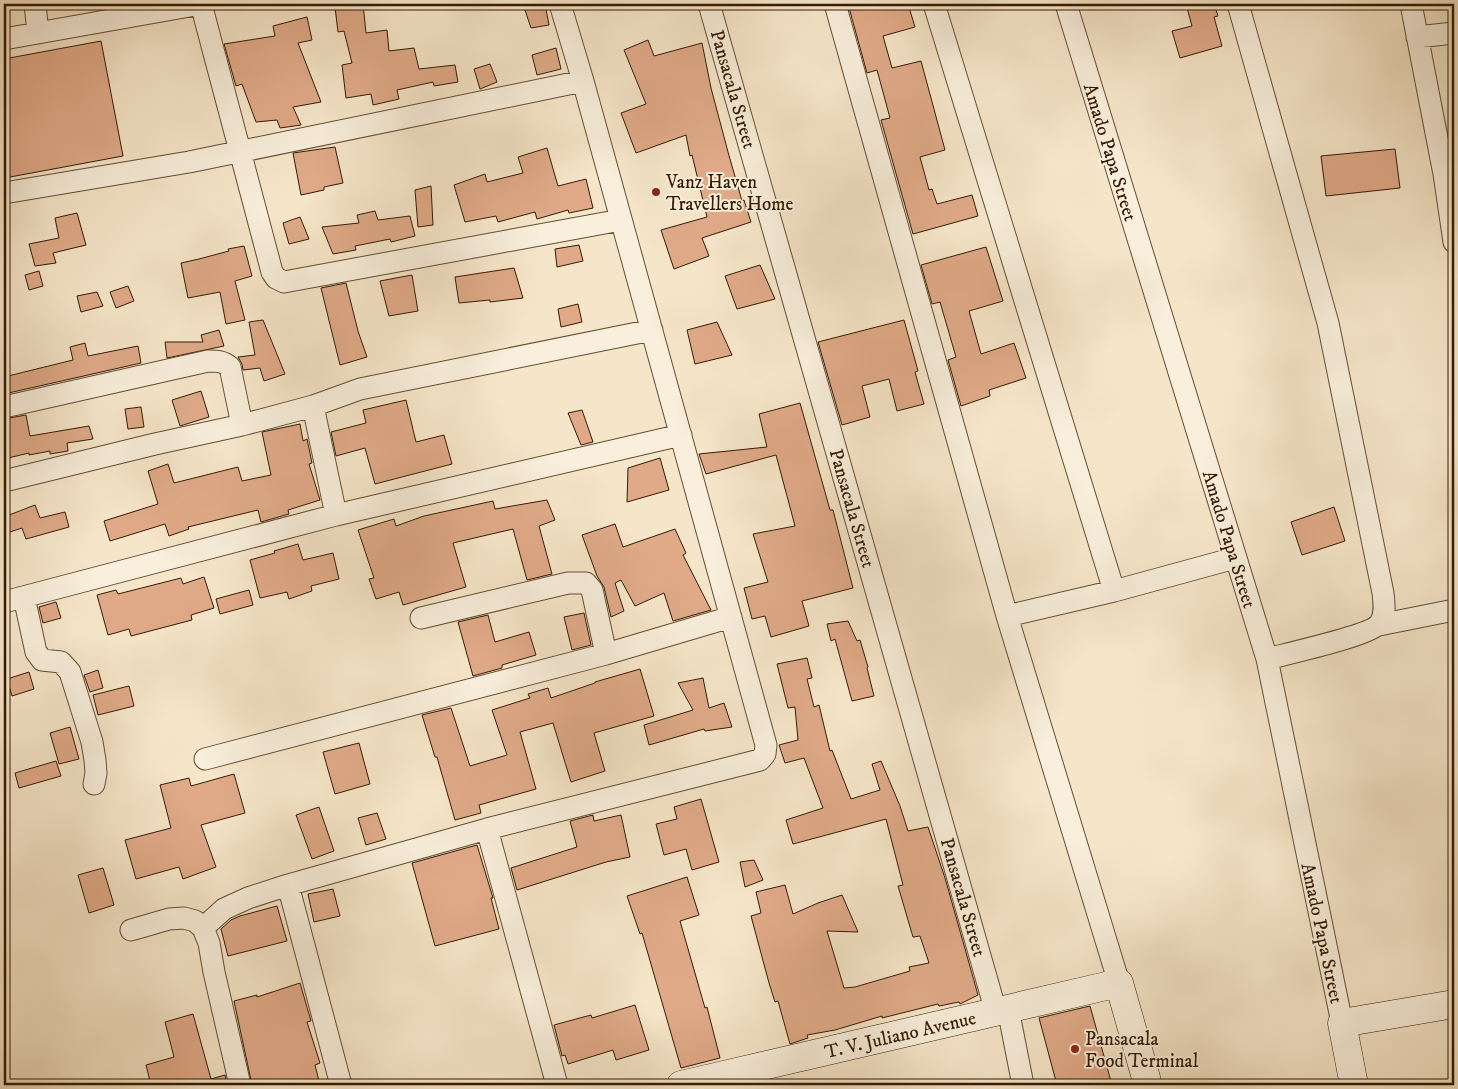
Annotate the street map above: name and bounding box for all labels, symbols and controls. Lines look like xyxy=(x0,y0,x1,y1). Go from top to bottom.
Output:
street label: Pansacala Street xyxy=(705,27,760,151)
street label: Amado Papa Street xyxy=(1078,81,1141,224)
place label: Vanz Haven Travellers Home xyxy=(665,171,794,216)
marker: Vanz Haven Travellers Home xyxy=(650,186,662,198)
street label: Pansacala Street xyxy=(824,446,879,570)
street label: Amado Papa Street xyxy=(1197,468,1260,611)
street label: Pansacala Street xyxy=(935,835,990,959)
street label: Amado Papa Street xyxy=(1295,861,1348,1006)
street label: T. V. Juliano Avenue xyxy=(822,1007,978,1064)
place label: Pansacala Food Terminal xyxy=(1085,1028,1199,1073)
marker: Pansacala Food Terminal xyxy=(1069,1043,1081,1055)

